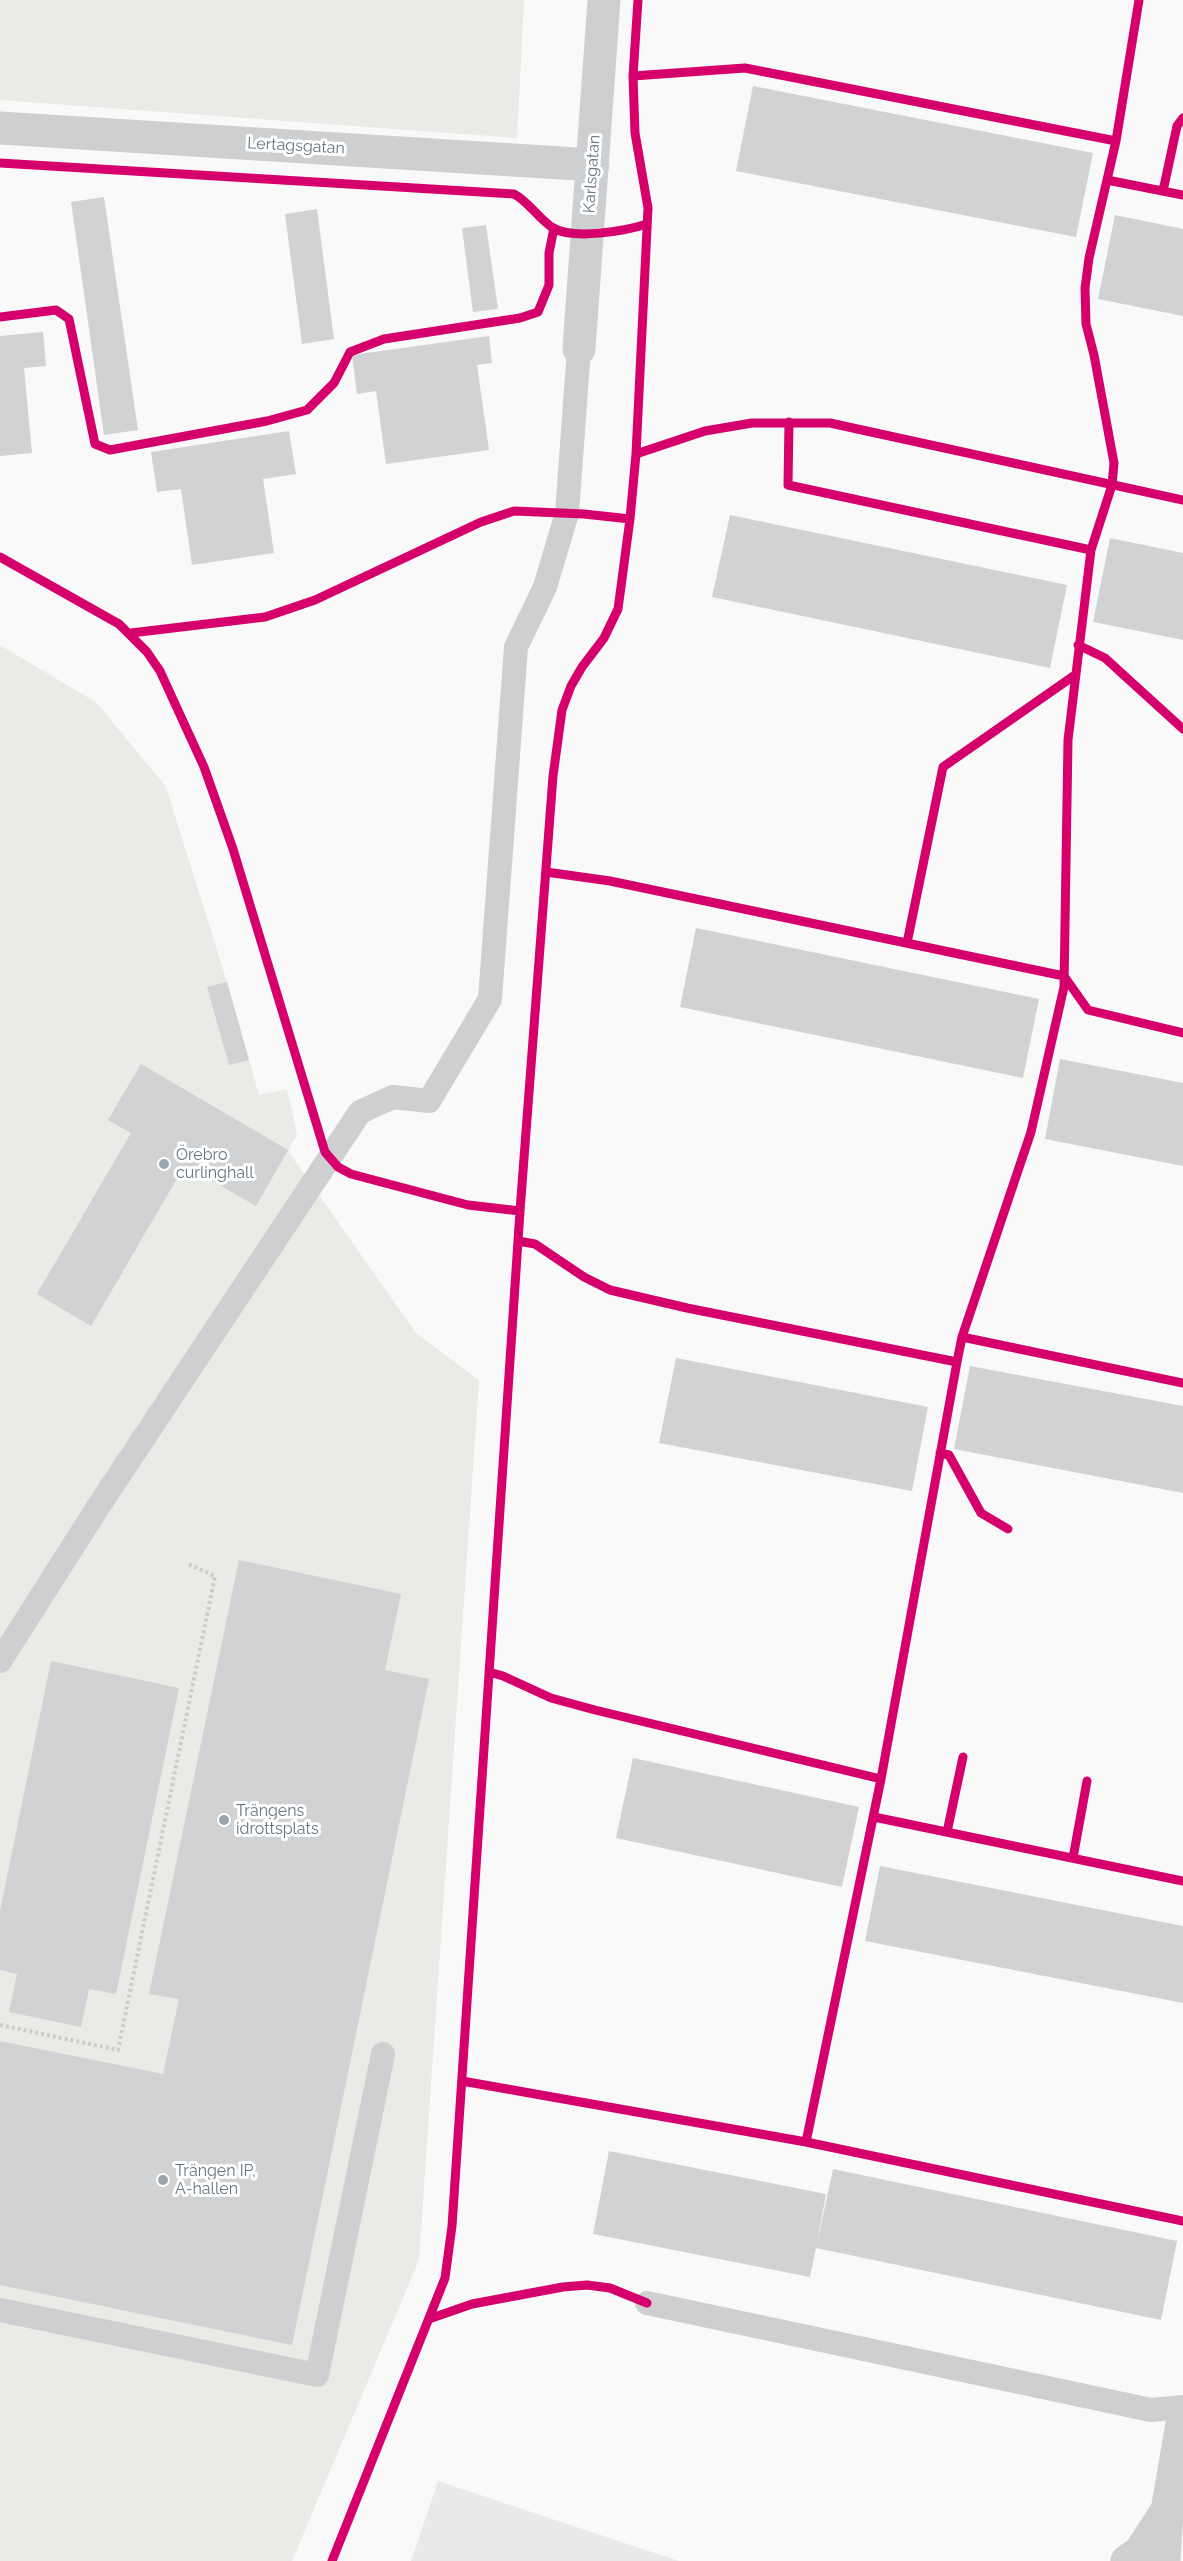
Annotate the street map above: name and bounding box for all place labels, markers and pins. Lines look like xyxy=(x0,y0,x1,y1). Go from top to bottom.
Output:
place label: Örebro curlinghall xyxy=(176,1145,254,1183)
marker: Örebro curlinghall xyxy=(157,1157,171,1171)
place label: Trängens idrottsplats xyxy=(236,1801,319,1839)
marker: Trängens idrottsplats xyxy=(217,1813,231,1827)
place label: Trängen IP, A-hallen xyxy=(175,2161,256,2199)
marker: Trängen IP, A-hallen xyxy=(156,2173,170,2187)

